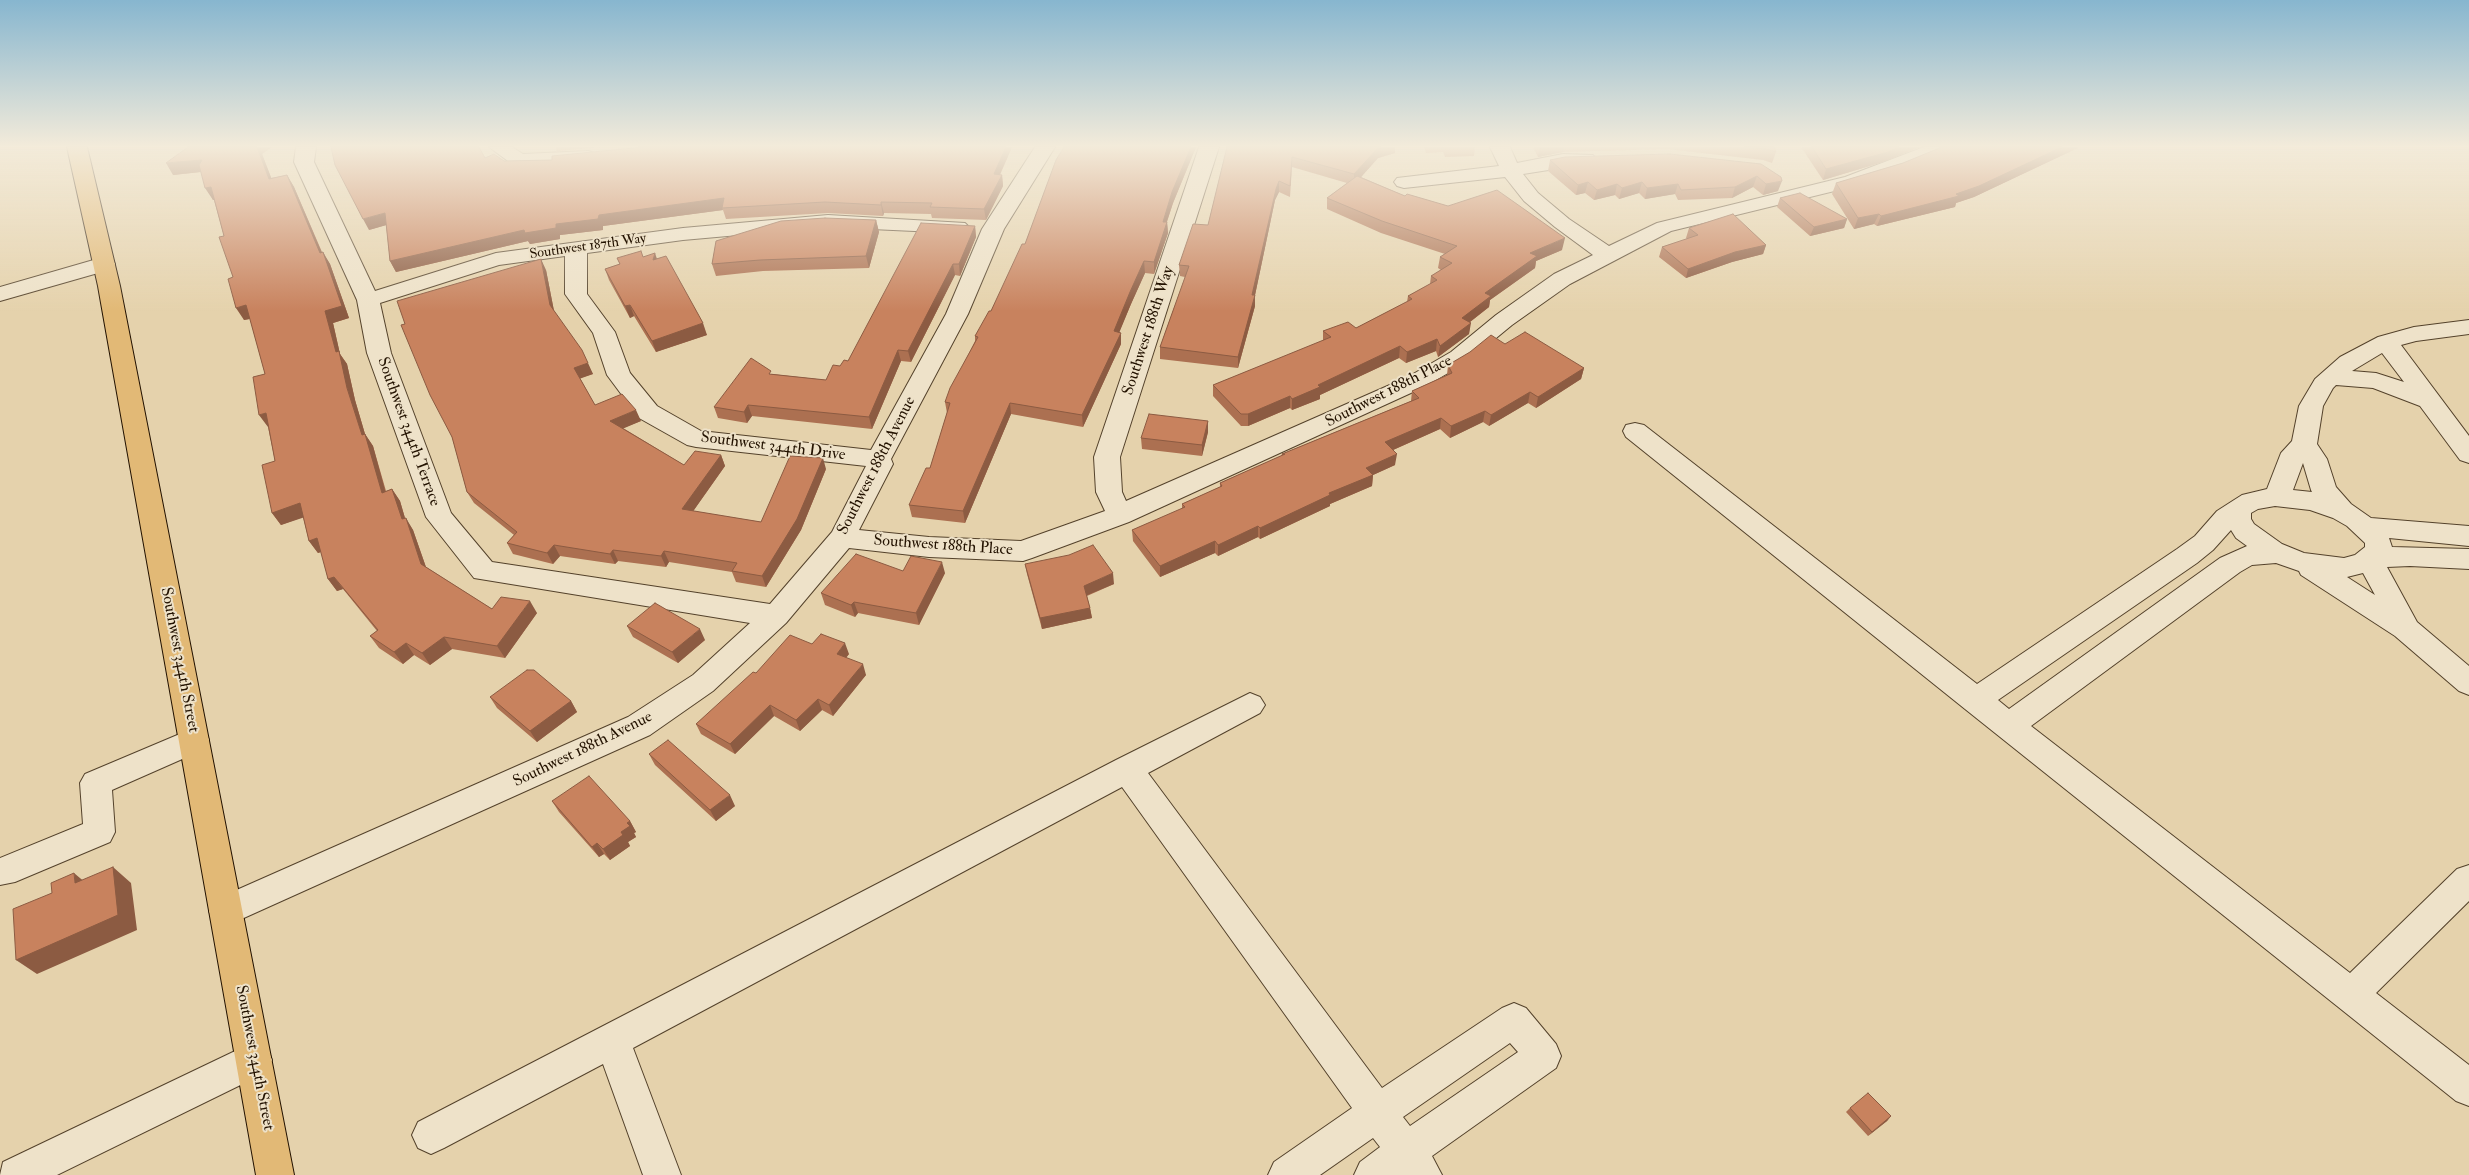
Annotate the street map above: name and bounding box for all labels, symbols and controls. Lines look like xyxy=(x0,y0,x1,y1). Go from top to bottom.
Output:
street label: Southwest 187th Way xyxy=(529,230,647,264)
street label: Southwest 188th Way xyxy=(1119,264,1179,398)
street label: Southwest 188th Place xyxy=(1322,352,1456,432)
street label: Southwest 344th Terrace xyxy=(372,355,444,509)
street label: Southwest 188th Avenue xyxy=(834,394,920,538)
street label: Southwest 344th Drive xyxy=(700,429,846,465)
street label: Southwest 188th Place xyxy=(873,532,1013,560)
street label: Southwest 344th Street xyxy=(155,586,203,734)
street label: Southwest 188th Avenue xyxy=(510,708,656,792)
street label: Southwest 344th Street xyxy=(230,984,278,1132)

